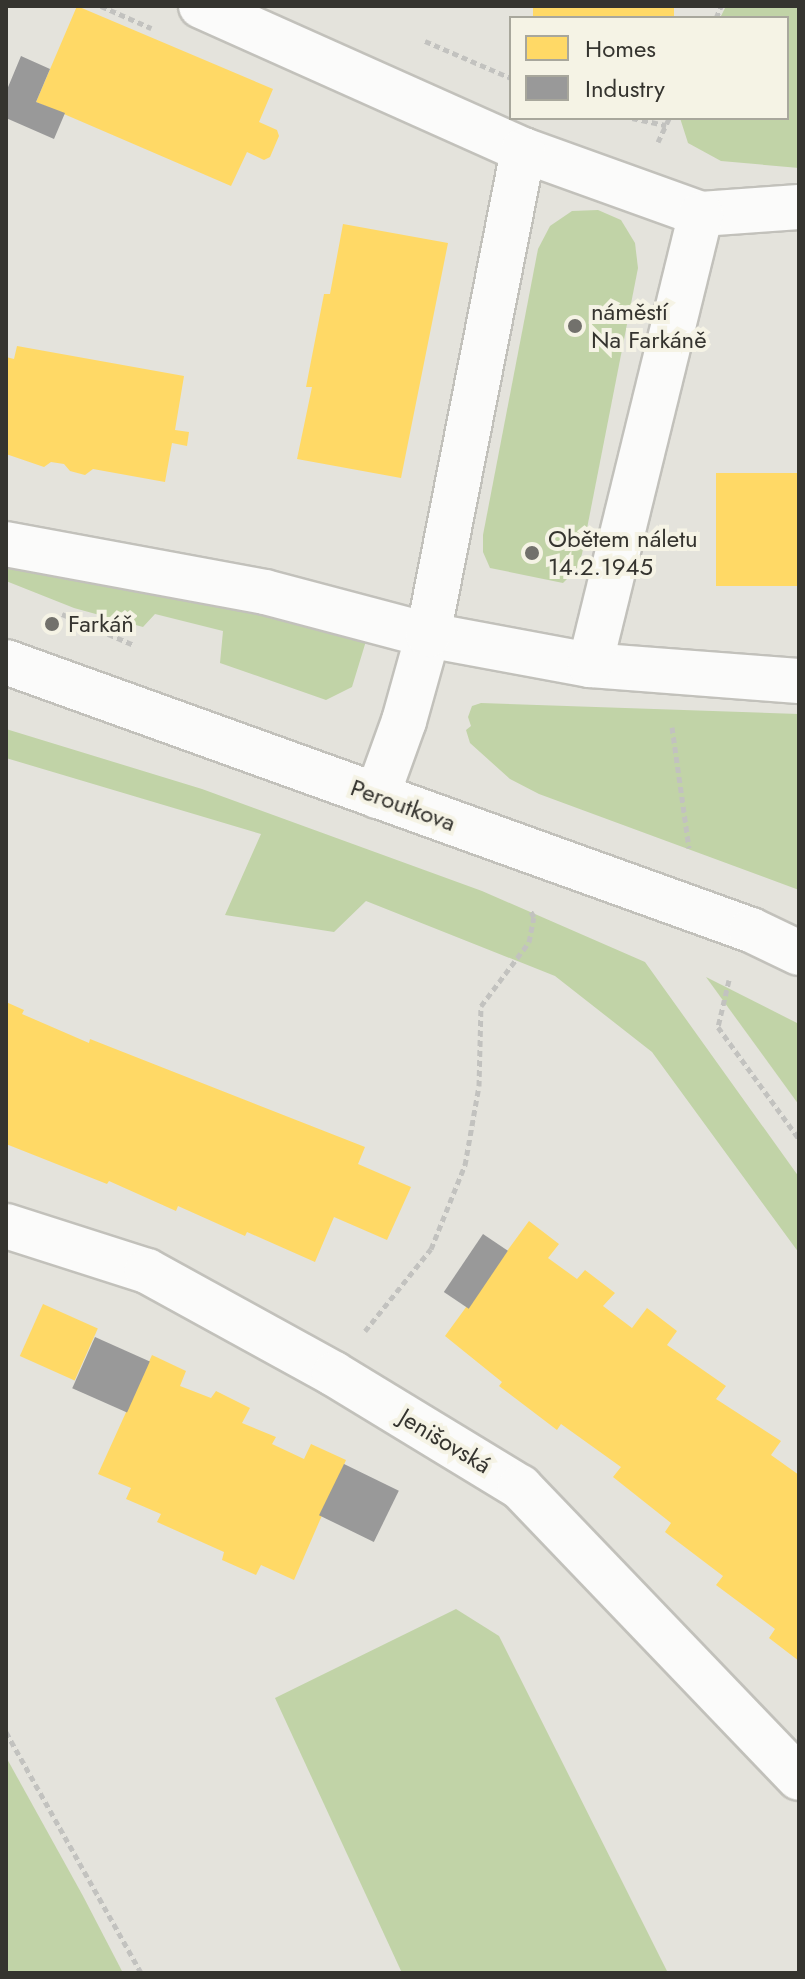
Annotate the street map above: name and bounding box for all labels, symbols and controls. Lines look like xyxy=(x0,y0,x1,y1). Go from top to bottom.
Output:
legend xyxy=(509,16,789,120)
text: Homes xyxy=(585,31,656,66)
text: Industry xyxy=(585,71,665,106)
place label: náměstí Na Farkáně xyxy=(591,298,707,354)
marker: náměstí Na Farkáně xyxy=(566,317,584,335)
place label: Obětem náletu 14.2.1945 xyxy=(548,525,698,581)
marker: Obětem náletu 14.2.1945 xyxy=(523,544,541,562)
place label: Farkáň xyxy=(68,610,134,638)
marker: Farkáň xyxy=(43,615,61,633)
street label: Peroutkova xyxy=(347,773,459,837)
street label: Jenišovská xyxy=(394,1402,496,1480)

